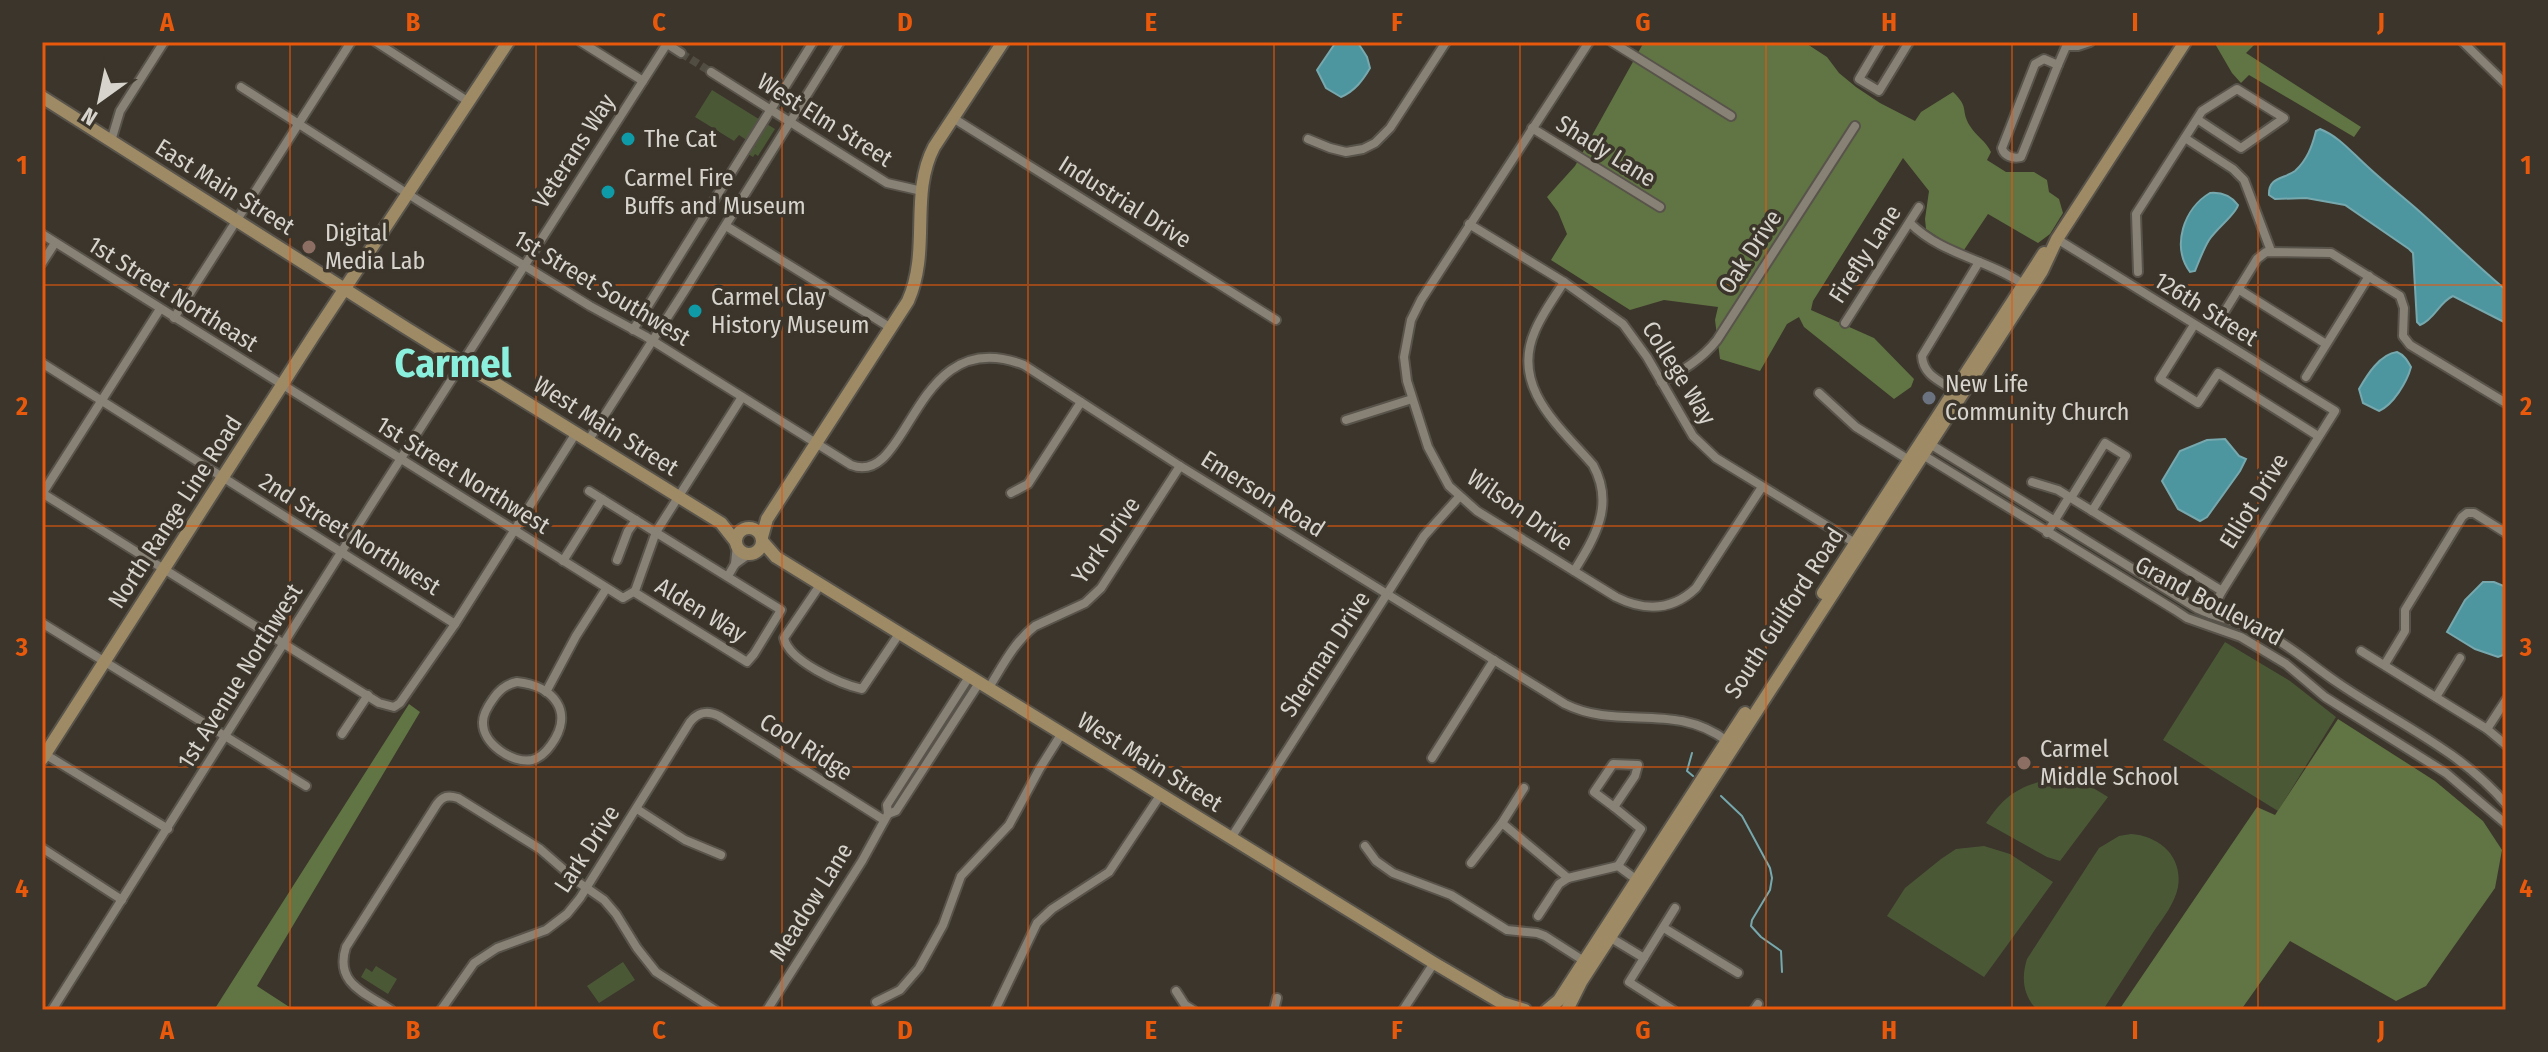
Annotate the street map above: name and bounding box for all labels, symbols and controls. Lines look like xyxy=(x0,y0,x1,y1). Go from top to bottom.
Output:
text: A xyxy=(159,7,175,38)
text: B xyxy=(406,7,421,38)
text: C xyxy=(652,7,666,38)
text: D xyxy=(897,7,913,38)
text: E xyxy=(1145,7,1157,38)
text: F xyxy=(1391,7,1403,38)
text: G xyxy=(1635,7,1651,38)
text: H xyxy=(1881,7,1897,38)
text: I xyxy=(2132,7,2139,38)
text: J xyxy=(2376,7,2385,38)
north arrow xyxy=(60,60,140,140)
street label: West Elm Street xyxy=(752,67,898,173)
street label: Veterans Way xyxy=(527,89,621,213)
text: N xyxy=(76,101,102,131)
street label: Shady Lane xyxy=(1551,109,1661,193)
place label: The Cat xyxy=(644,125,717,153)
marker: The Cat xyxy=(619,130,637,148)
street label: East Main Street xyxy=(150,133,300,241)
text: 1 xyxy=(17,150,28,181)
street label: Industrial Drive xyxy=(1053,150,1197,254)
text: 1 xyxy=(2521,150,2532,181)
place label: Carmel Fire Buffs and Museum xyxy=(624,164,806,220)
marker: Carmel Fire Buffs and Museum xyxy=(599,183,617,201)
street label: Firefly Lane xyxy=(1823,200,1907,308)
street label: Oak Drive xyxy=(1713,205,1787,299)
place label: Digital Media Lab xyxy=(325,219,425,275)
street label: 1st Street Southwest xyxy=(509,224,695,352)
street label: 1st Street Northeast xyxy=(83,230,263,358)
marker: Digital Media Lab xyxy=(300,238,318,256)
street label: 126th Street xyxy=(2149,266,2263,352)
place label: Carmel Clay History Museum xyxy=(711,283,869,339)
marker: Carmel Clay History Museum xyxy=(686,302,704,320)
street label: College Way xyxy=(1636,316,1722,430)
district label: Carmel xyxy=(395,340,512,388)
street label: West Main Street xyxy=(528,370,684,482)
place label: New Life Community Church xyxy=(1945,370,2129,426)
marker: New Life Community Church xyxy=(1920,389,1938,407)
text: 2 xyxy=(15,391,28,422)
text: 2 xyxy=(2519,391,2532,422)
street label: North Range Line Road xyxy=(102,410,248,614)
street label: 1st Street Northwest xyxy=(371,410,555,540)
street label: Emerson Road xyxy=(1196,445,1330,543)
street label: Elliot Drive xyxy=(2214,448,2294,554)
street label: Wilson Drive xyxy=(1462,463,1578,557)
street label: 2nd Street Northwest xyxy=(254,467,446,601)
street label: York Drive xyxy=(1066,491,1146,589)
street label: South Guilford Road xyxy=(1718,523,1850,703)
street label: Grand Boulevard xyxy=(2130,550,2288,652)
street label: Alden Way xyxy=(650,572,752,648)
street label: 1st Avenue Northwest xyxy=(172,578,308,774)
street label: Sherman Drive xyxy=(1274,586,1376,722)
text: 3 xyxy=(15,632,28,663)
text: 3 xyxy=(2519,632,2532,663)
street label: West Main Street xyxy=(1072,706,1228,818)
street label: Cool Ridge xyxy=(755,708,857,786)
place label: Carmel Middle School xyxy=(2040,735,2179,791)
marker: Carmel Middle School xyxy=(2015,754,2033,772)
street label: Lark Drive xyxy=(549,800,625,898)
street label: Meadow Lane xyxy=(764,838,858,966)
text: 4 xyxy=(15,873,29,904)
text: 4 xyxy=(2519,873,2533,904)
text: A xyxy=(159,1015,175,1046)
text: B xyxy=(406,1015,421,1046)
text: C xyxy=(652,1015,666,1046)
text: D xyxy=(897,1015,913,1046)
text: E xyxy=(1145,1015,1157,1046)
text: F xyxy=(1391,1015,1403,1046)
text: G xyxy=(1635,1015,1651,1046)
text: H xyxy=(1881,1015,1897,1046)
text: I xyxy=(2132,1015,2139,1046)
text: J xyxy=(2376,1015,2385,1046)

